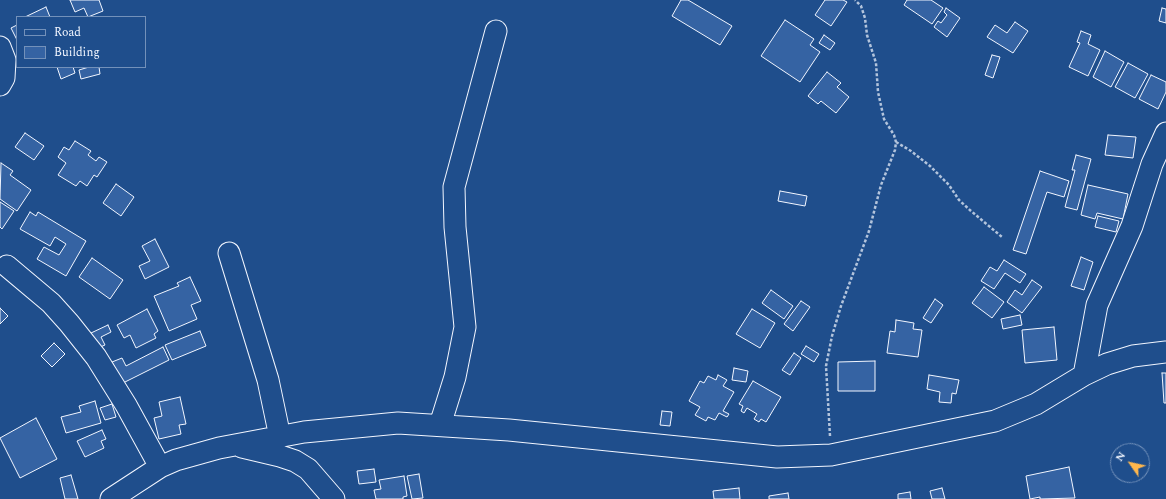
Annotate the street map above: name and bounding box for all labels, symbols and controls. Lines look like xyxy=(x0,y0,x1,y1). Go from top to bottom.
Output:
legend xyxy=(16,16,146,68)
text: Road xyxy=(54,23,81,42)
text: Building xyxy=(54,43,100,62)
north arrow xyxy=(1110,443,1150,483)
text: N xyxy=(1111,448,1130,465)

